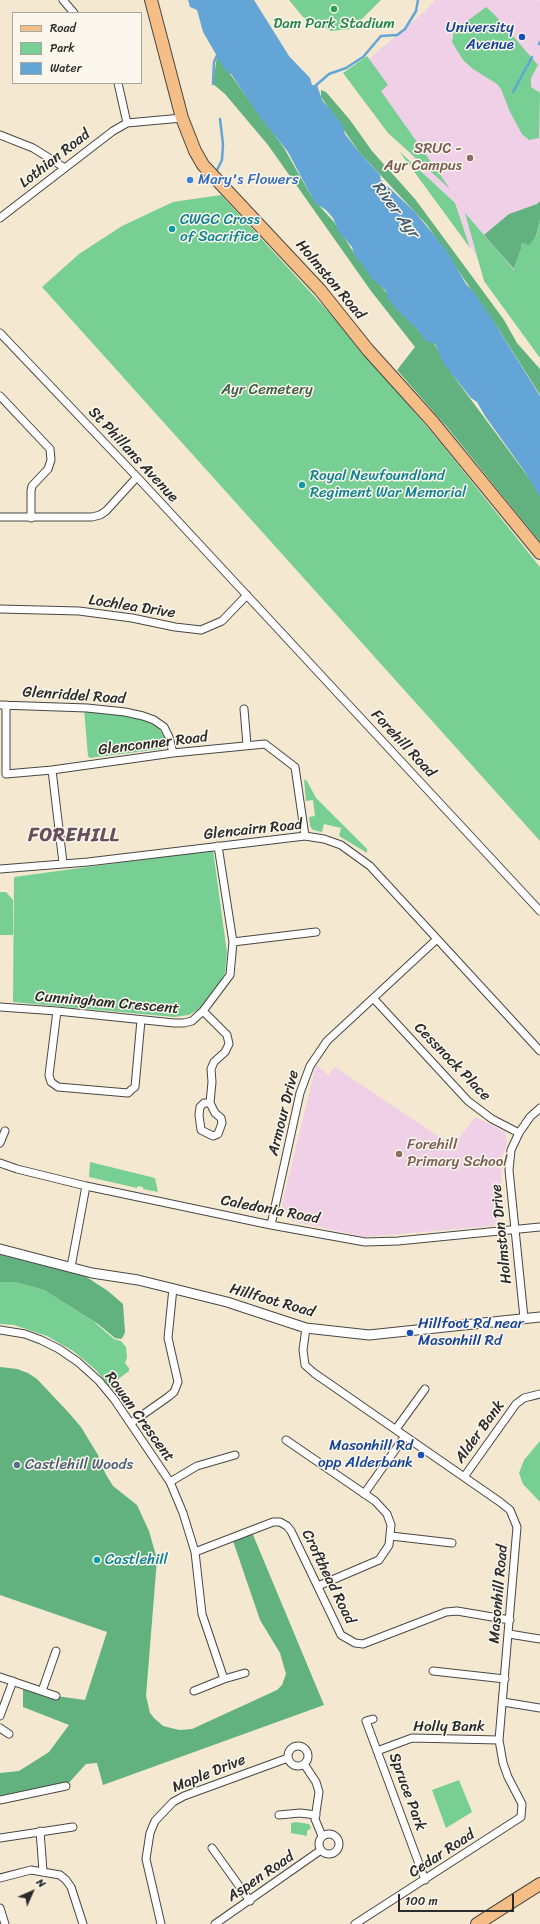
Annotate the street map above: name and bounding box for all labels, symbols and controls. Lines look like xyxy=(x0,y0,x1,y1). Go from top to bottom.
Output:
marker: Dam Park Stadium xyxy=(329,4,339,14)
legend xyxy=(12,12,142,84)
place label: Dam Park Stadium xyxy=(273,15,395,33)
text: Road xyxy=(50,17,76,39)
place label: University Avenue xyxy=(446,19,514,54)
marker: University Avenue xyxy=(517,32,527,42)
text: Park xyxy=(50,37,75,59)
text: Water xyxy=(50,57,82,79)
street label: Lothian Road xyxy=(16,126,94,192)
place label: SRUC - Ayr Campus xyxy=(384,140,462,175)
marker: SRUC - Ayr Campus xyxy=(465,153,475,163)
place label: Mary's Flowers xyxy=(198,171,299,189)
marker: Mary's Flowers xyxy=(185,175,195,185)
water label: River Ayr xyxy=(368,178,422,242)
place label: CWGC Cross of Sacrifice xyxy=(180,211,260,246)
marker: CWGC Cross of Sacrifice xyxy=(167,224,177,234)
street label: Holmston Road xyxy=(291,236,369,324)
park label: Ayr Cemetery xyxy=(221,381,313,399)
street label: St Phillans Avenue xyxy=(84,404,182,506)
place label: Royal Newfoundland Regiment War Memorial xyxy=(310,467,466,502)
marker: Royal Newfoundland Regiment War Memorial xyxy=(297,480,307,490)
street label: Lochlea Drive xyxy=(88,591,176,623)
street label: Glenriddel Road xyxy=(22,683,126,709)
street label: Forehill Road xyxy=(367,706,439,782)
street label: Glenconner Road xyxy=(97,728,209,760)
street label: Glencairn Road xyxy=(203,816,303,844)
district label: FOREHILL xyxy=(29,825,119,847)
street label: Cunningham Crescent xyxy=(34,988,180,1018)
street label: Cessnock Place xyxy=(410,1019,494,1105)
street label: Armour Drive xyxy=(265,1069,303,1157)
place label: Forehill Primary School xyxy=(407,1136,508,1171)
marker: Forehill Primary School xyxy=(394,1149,404,1159)
street label: Holmston Drive xyxy=(488,1183,516,1285)
street label: Caledonia Road xyxy=(219,1192,321,1228)
street label: Hillfoot Road xyxy=(227,1280,317,1322)
place label: Hillfoot Rd near Masonhill Rd xyxy=(418,1315,524,1350)
marker: Hillfoot Rd near Masonhill Rd xyxy=(405,1328,415,1338)
street label: Rowan Crescent xyxy=(100,1369,178,1465)
street label: Alder Bank xyxy=(451,1397,509,1467)
place label: Masonhill Rd opp Alderbank xyxy=(318,1437,413,1472)
marker: Masonhill Rd opp Alderbank xyxy=(416,1450,426,1460)
place label: Castlehill Woods xyxy=(25,1456,133,1474)
marker: Castlehill Woods xyxy=(12,1460,22,1470)
street label: Crofthead Road xyxy=(297,1527,359,1627)
street label: Masonhill Road xyxy=(486,1544,512,1644)
place label: Castlehill xyxy=(105,1551,168,1569)
marker: Castlehill xyxy=(92,1555,102,1565)
street label: Holly Bank xyxy=(413,1718,485,1736)
street label: Maple Drive xyxy=(170,1751,248,1797)
street label: Spruce Park xyxy=(385,1751,429,1833)
street label: Cedar Road xyxy=(406,1826,478,1882)
street label: Aspen Road xyxy=(224,1848,298,1906)
north arrow xyxy=(12,1872,52,1912)
text: N xyxy=(31,1874,50,1893)
scale bar xyxy=(400,1886,516,1912)
text: 100 m xyxy=(405,1890,438,1912)

